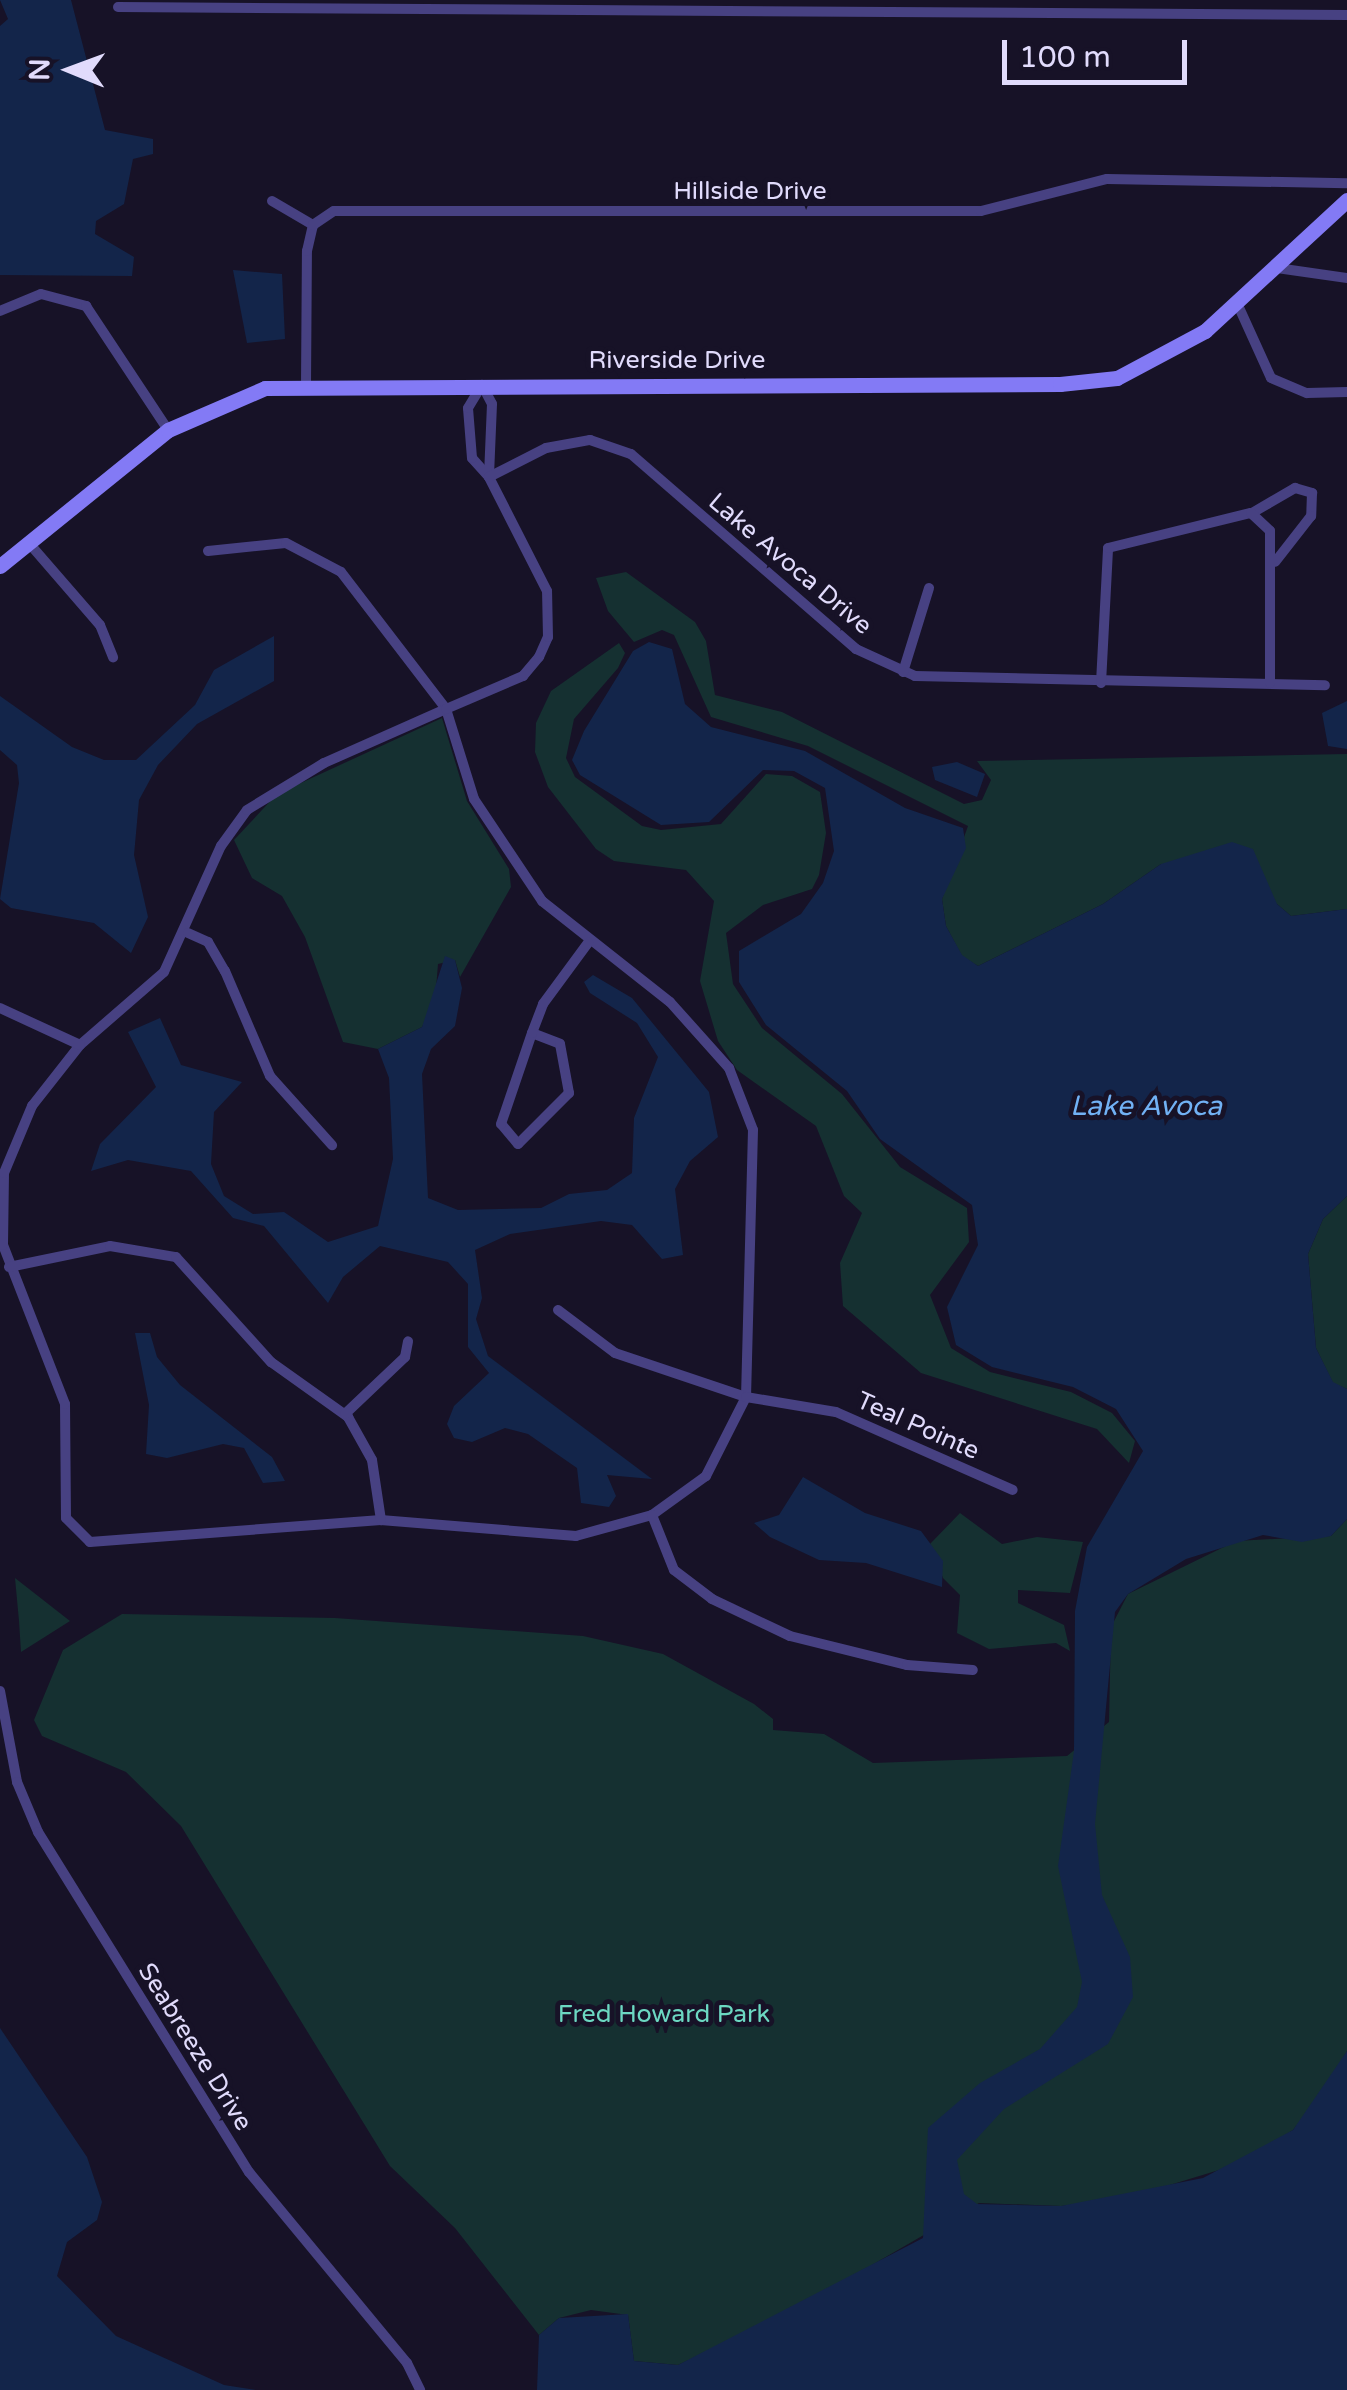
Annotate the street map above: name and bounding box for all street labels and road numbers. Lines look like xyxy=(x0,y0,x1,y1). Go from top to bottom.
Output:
street label: Hillside Drive xyxy=(673,176,827,206)
street label: Riverside Drive xyxy=(588,345,766,375)
street label: Lake Avoca Drive xyxy=(702,487,878,641)
street label: Teal Pointe xyxy=(852,1386,984,1466)
street label: Seabreeze Drive xyxy=(132,1958,258,2136)

